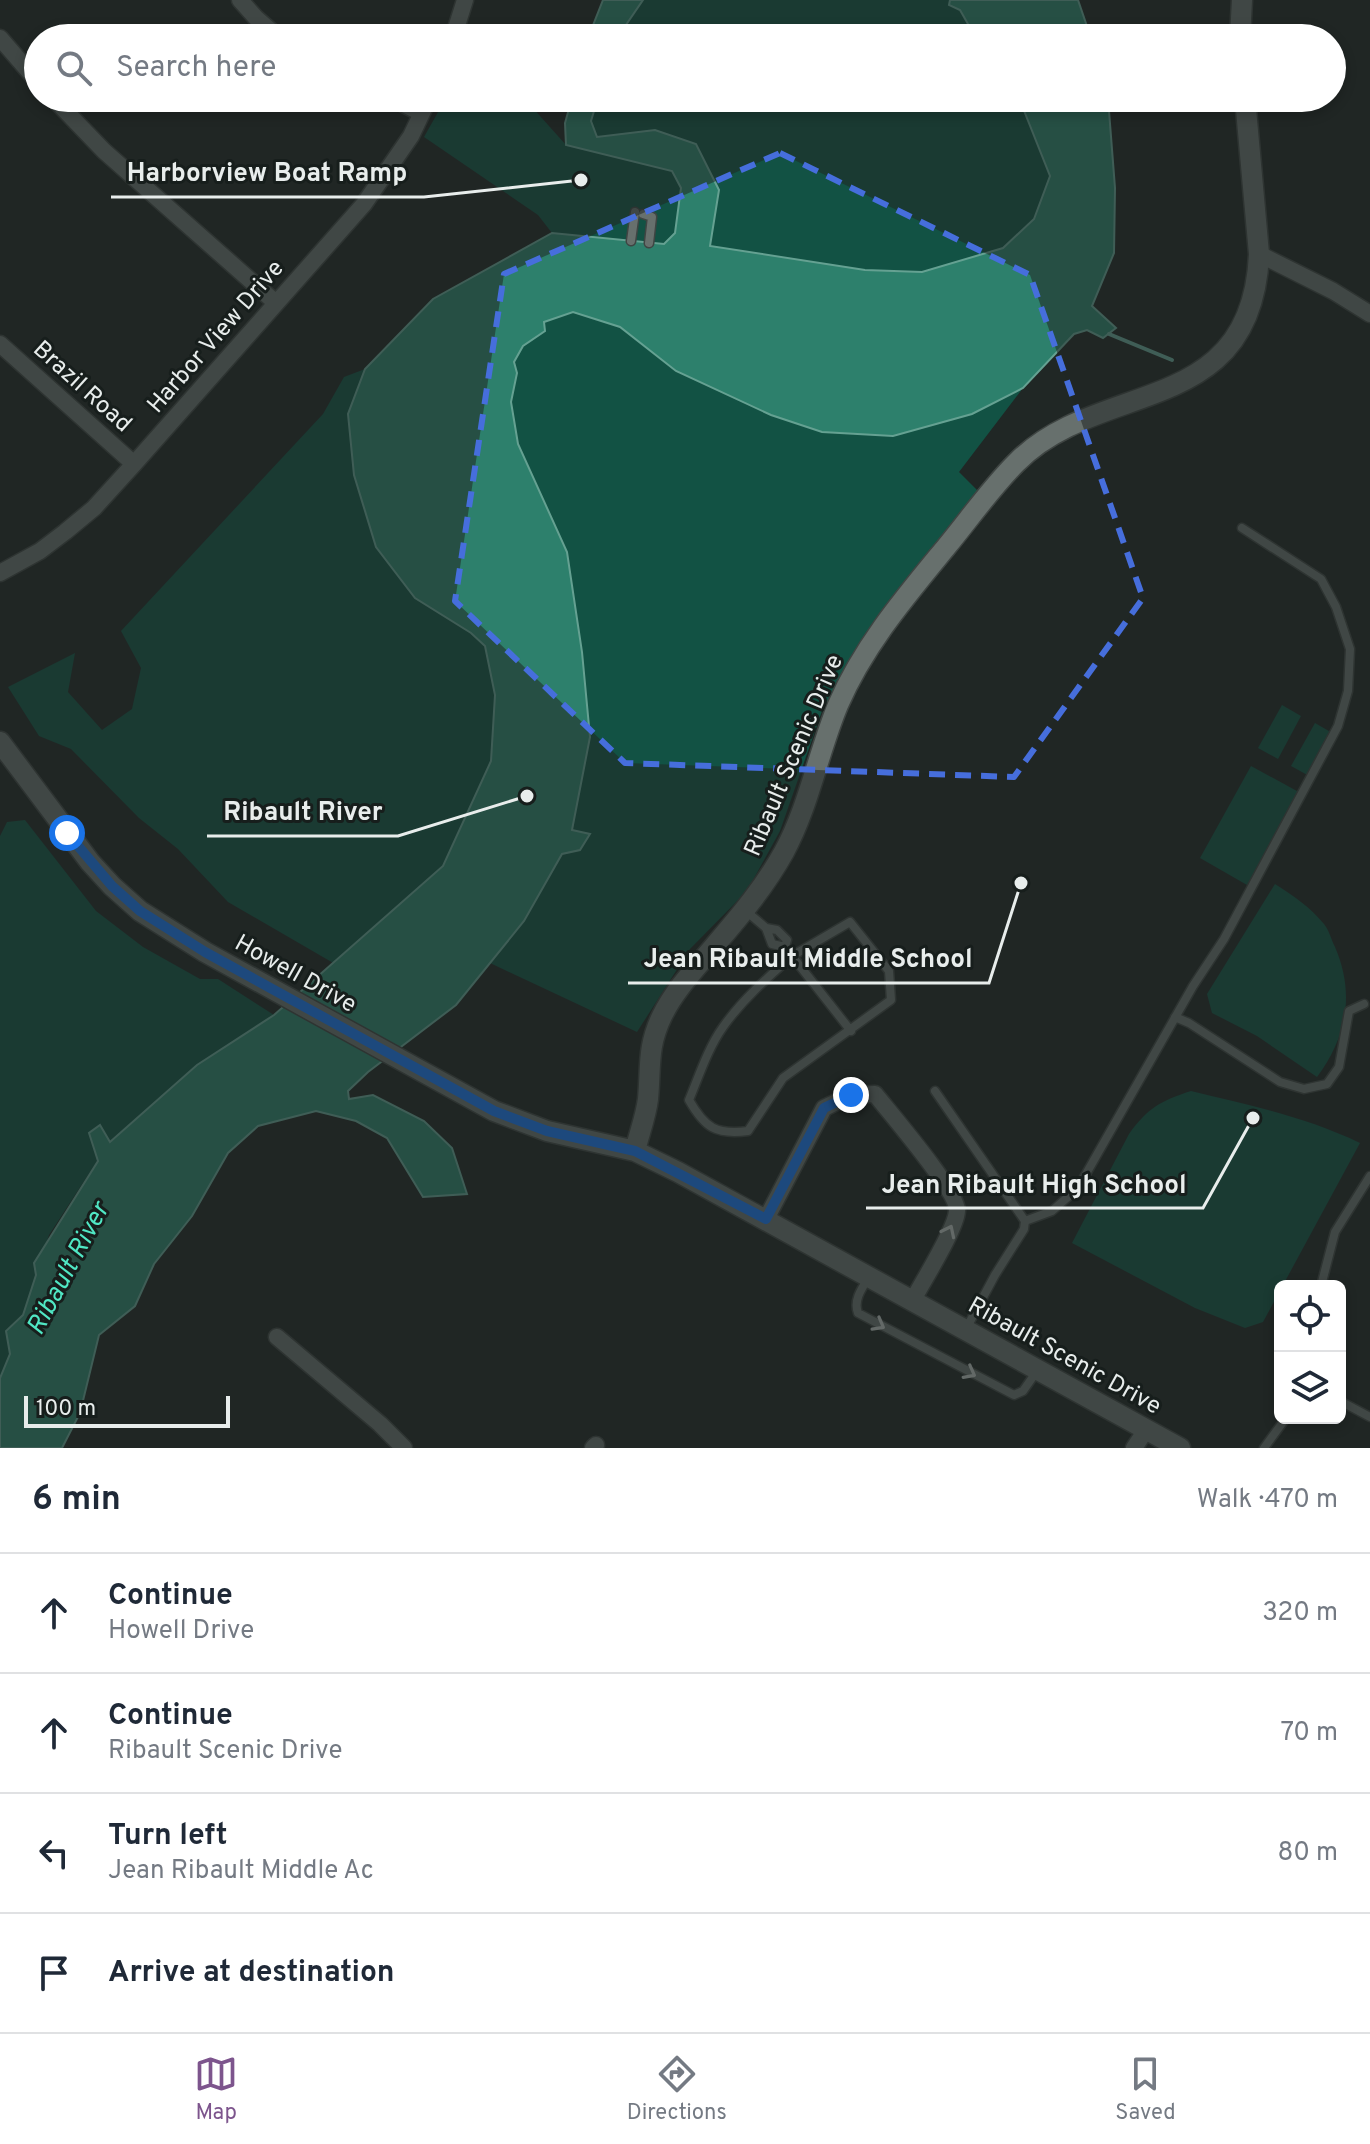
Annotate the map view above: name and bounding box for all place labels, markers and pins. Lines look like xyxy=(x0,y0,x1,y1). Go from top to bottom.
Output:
callout: Harborview Boat Ramp xyxy=(111,147,424,197)
callout: Ribault River xyxy=(207,786,398,836)
callout: Jean Ribault Middle School xyxy=(628,933,989,983)
callout: Jean Ribault High School xyxy=(866,1158,1203,1208)

